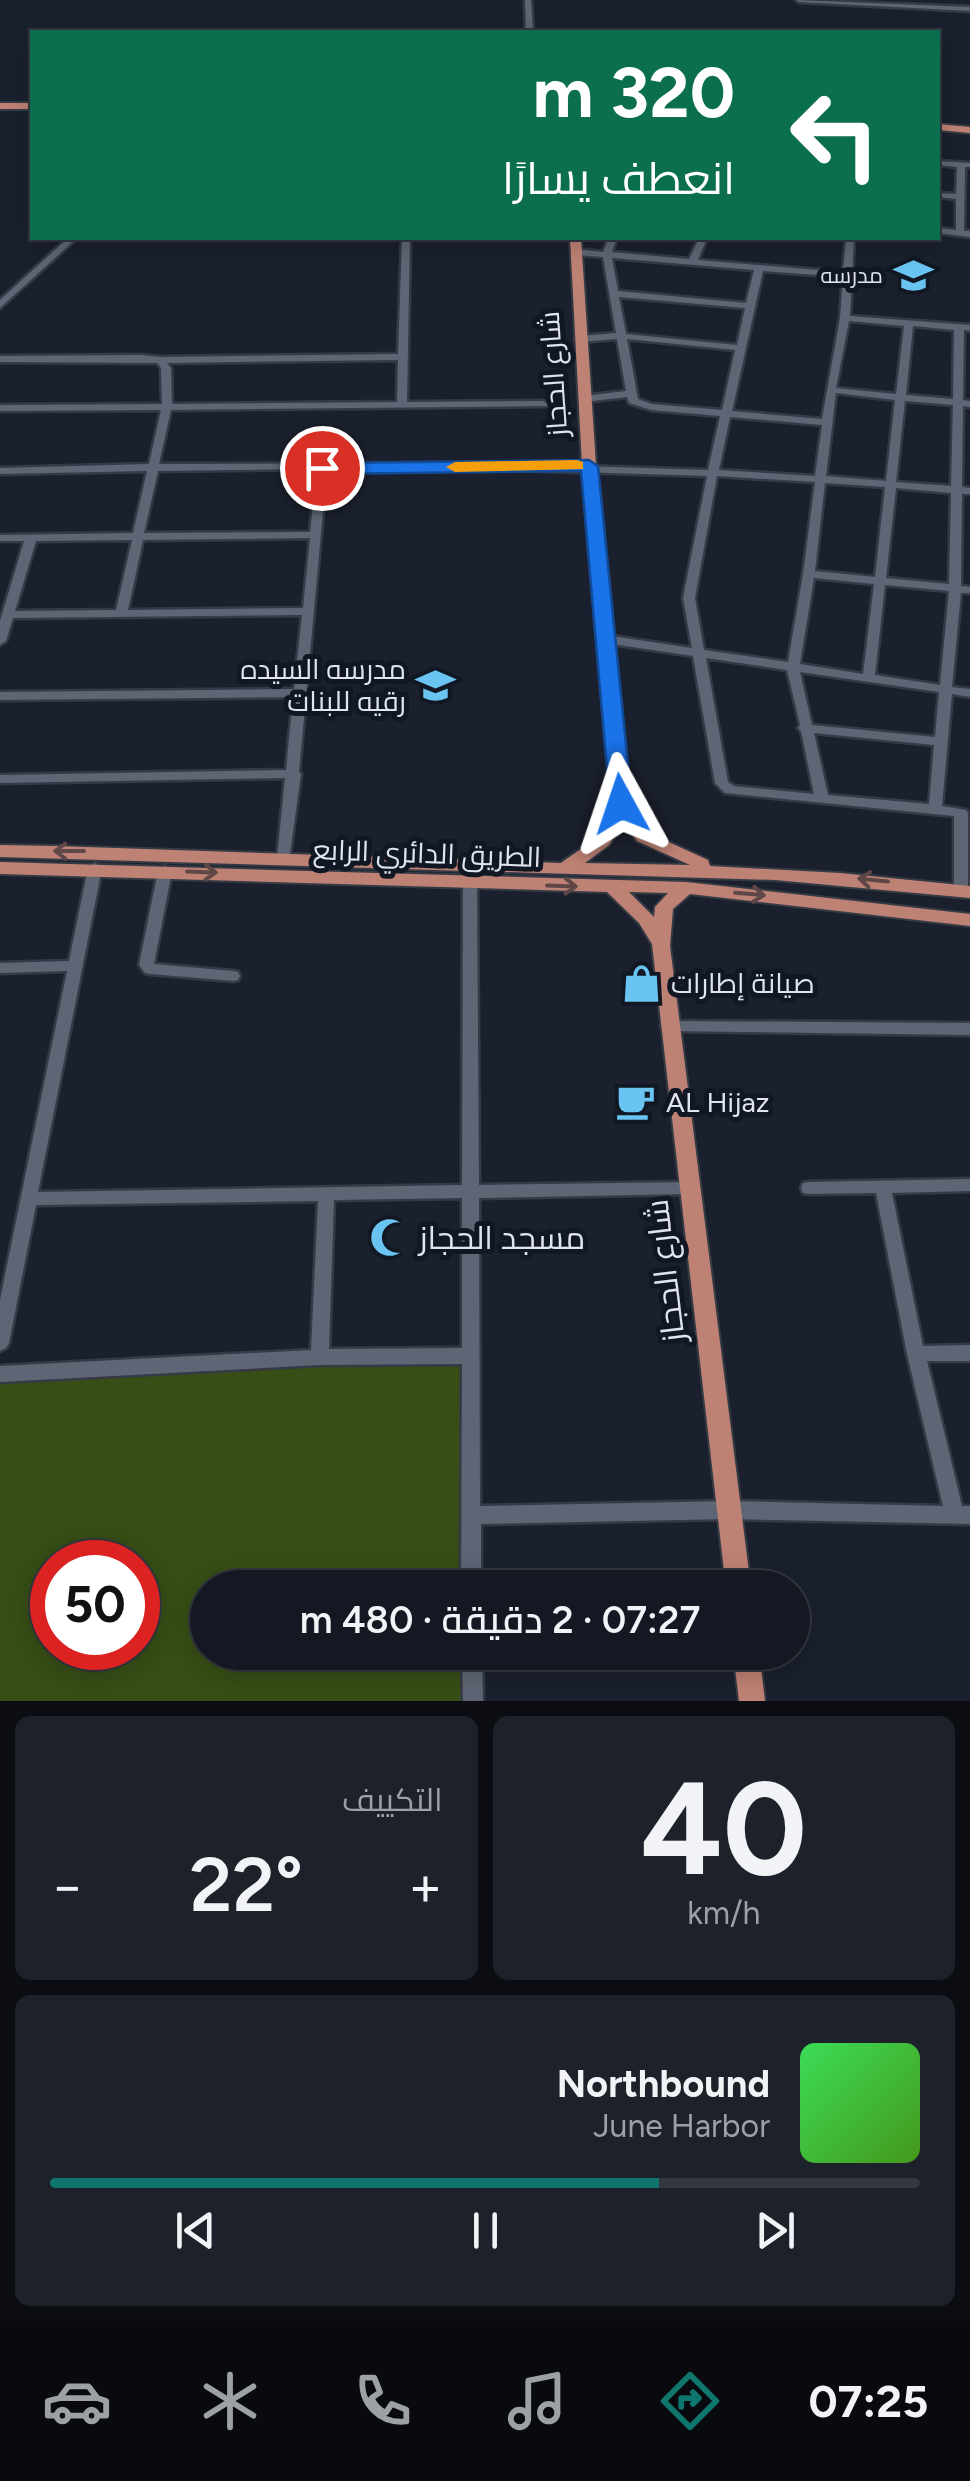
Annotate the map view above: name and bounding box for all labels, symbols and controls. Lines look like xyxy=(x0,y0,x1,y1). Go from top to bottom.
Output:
text: 320 m xyxy=(532,50,735,135)
icon: left xyxy=(770,70,900,200)
text: انعطف يسارًا xyxy=(502,151,735,205)
school or university icon: مدرسه xyxy=(892,254,934,296)
place label: مدرسه xyxy=(820,262,883,289)
street label: شارع الحجاز xyxy=(532,310,576,440)
pin xyxy=(280,426,365,511)
icon: arrive xyxy=(295,441,350,496)
place label: مدرسه السيده رقيه للبنات xyxy=(241,652,406,718)
school or university icon: مدرسه السيده رقيه للبنات xyxy=(415,664,457,706)
position arrow xyxy=(569,752,673,856)
street label: الطريق الدائري الرابع xyxy=(312,832,542,879)
one-way arrow xyxy=(54,842,86,860)
one-way arrow xyxy=(186,863,218,882)
one-way arrow xyxy=(858,871,890,890)
one-way arrow xyxy=(546,876,578,895)
one-way arrow xyxy=(734,884,766,903)
shop icon: صيانة إطارات xyxy=(620,962,662,1004)
place label: صيانة إطارات xyxy=(671,966,815,1001)
cafe icon: AL Hijaz xyxy=(615,1081,657,1123)
place label: AL Hijaz xyxy=(666,1085,770,1119)
street label: شارع الحجاز xyxy=(637,1197,696,1347)
mosque icon: مسجد الحجاز xyxy=(368,1217,410,1259)
place label: مسجد الحجاز xyxy=(417,1219,585,1257)
speed limit sign: 50 xyxy=(30,1540,160,1670)
text: 07:27 · 2 دقيقة · 480 m xyxy=(300,1597,700,1643)
text: 40 xyxy=(640,1751,807,1907)
text: التكييف xyxy=(342,1781,443,1819)
text: 22° xyxy=(189,1840,303,1930)
text: − xyxy=(50,1853,84,1919)
text: + xyxy=(408,1853,442,1919)
text: km/h xyxy=(687,1894,760,1932)
text: Northbound xyxy=(557,2061,770,2107)
text: June Harbor xyxy=(593,2107,770,2145)
icon: previous xyxy=(168,2203,223,2258)
icon: pause xyxy=(458,2203,513,2258)
icon: next xyxy=(748,2203,803,2258)
icon: car xyxy=(42,2366,112,2436)
icon: climate xyxy=(195,2366,265,2436)
icon: phone xyxy=(348,2366,418,2436)
icon: music xyxy=(502,2366,572,2436)
icon: directions xyxy=(655,2366,725,2436)
text: 07:25 xyxy=(808,2374,928,2428)

